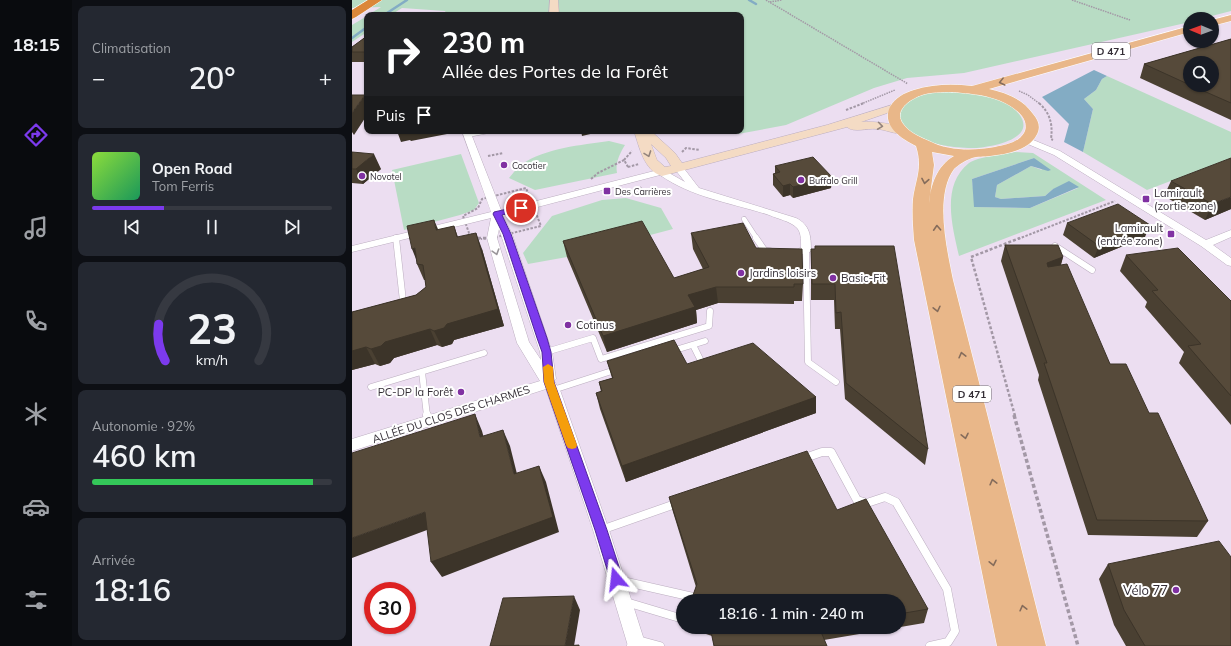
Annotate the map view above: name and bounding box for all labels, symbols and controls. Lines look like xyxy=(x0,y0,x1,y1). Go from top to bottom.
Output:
north arrow xyxy=(1183,12,1219,48)
map controls xyxy=(1183,12,1219,92)
text: 230 m xyxy=(442,25,525,60)
icon: right xyxy=(376,28,428,80)
text: 18:15 xyxy=(12,33,60,56)
text: Climatisation xyxy=(92,40,171,56)
road number: D 471 xyxy=(1092,43,1130,59)
button: search xyxy=(1183,56,1219,92)
text: 20° xyxy=(188,59,236,97)
text: Allée des Portes de la Forêt xyxy=(442,60,668,83)
text: − xyxy=(92,64,105,92)
text: + xyxy=(319,64,332,92)
one-way arrow xyxy=(999,77,1006,86)
icon: arrive xyxy=(413,104,435,126)
text: Puis xyxy=(376,106,405,125)
icon: directions xyxy=(22,121,50,149)
one-way arrow xyxy=(877,121,883,130)
one-way arrow xyxy=(643,150,652,157)
text: Open Road xyxy=(152,159,232,178)
marker: Cocotier xyxy=(499,160,509,170)
place label: Cocotier xyxy=(512,160,547,171)
marker: Novotel xyxy=(357,171,367,181)
place label: Novotel xyxy=(370,171,402,182)
marker: Buffalo Grill xyxy=(796,175,806,185)
place label: Buffalo Grill xyxy=(809,175,858,186)
text: Tom Ferris xyxy=(152,178,214,194)
one-way arrow xyxy=(921,178,929,184)
marker: Des Carrières xyxy=(602,186,612,196)
place label: Des Carrières xyxy=(615,186,671,197)
place label: Lamirault (zortie zone) xyxy=(1154,186,1217,213)
pin xyxy=(504,191,538,225)
marker: Lamirault (zortie zone) xyxy=(1141,194,1151,204)
icon: arrive xyxy=(510,197,532,219)
icon: music xyxy=(22,214,50,242)
icon: previous xyxy=(121,216,143,238)
icon: pause xyxy=(201,216,223,238)
icon: next xyxy=(281,216,303,238)
place label: Lamirault (entrée zone) xyxy=(1097,221,1163,248)
one-way arrow xyxy=(932,225,941,231)
marker: Lamirault (entrée zone) xyxy=(1166,229,1176,239)
one-way arrow xyxy=(491,248,500,255)
place label: Jardins loisirs xyxy=(749,266,816,280)
marker: Jardins loisirs xyxy=(736,268,746,278)
place label: Basic-Fit xyxy=(841,271,886,285)
marker: Basic-Fit xyxy=(828,273,838,283)
text: 23 xyxy=(187,302,237,354)
one-way arrow xyxy=(932,306,940,313)
icon: phone xyxy=(22,307,50,335)
place label: Cotinus xyxy=(576,318,614,332)
marker: Cotinus xyxy=(563,320,573,330)
text: km/h xyxy=(196,351,228,369)
one-way arrow xyxy=(959,352,967,359)
street label: ALLÉE DU CLOS DES CHARMES xyxy=(370,382,532,446)
place label: PC-DP la Forêt xyxy=(378,385,453,399)
road number: D 471 xyxy=(953,386,991,402)
marker: PC-DP la Forêt xyxy=(456,387,466,397)
icon: climate xyxy=(22,400,50,428)
text: Autonomie · 92% xyxy=(92,418,195,434)
one-way arrow xyxy=(960,433,968,439)
text: 460 km xyxy=(92,437,197,475)
one-way arrow xyxy=(989,479,997,485)
icon: car xyxy=(22,493,50,521)
text: Arrivée xyxy=(92,552,135,568)
position arrow xyxy=(595,558,637,600)
one-way arrow xyxy=(988,560,996,566)
text: 18:16 xyxy=(92,571,171,609)
speed limit sign: 30 xyxy=(364,582,416,634)
place label: Vélo 77 xyxy=(1123,582,1168,598)
marker: Vélo 77 xyxy=(1171,585,1181,595)
icon: filters xyxy=(22,586,50,614)
text: 18:16 · 1 min · 240 m xyxy=(718,604,864,623)
one-way arrow xyxy=(1020,605,1028,611)

